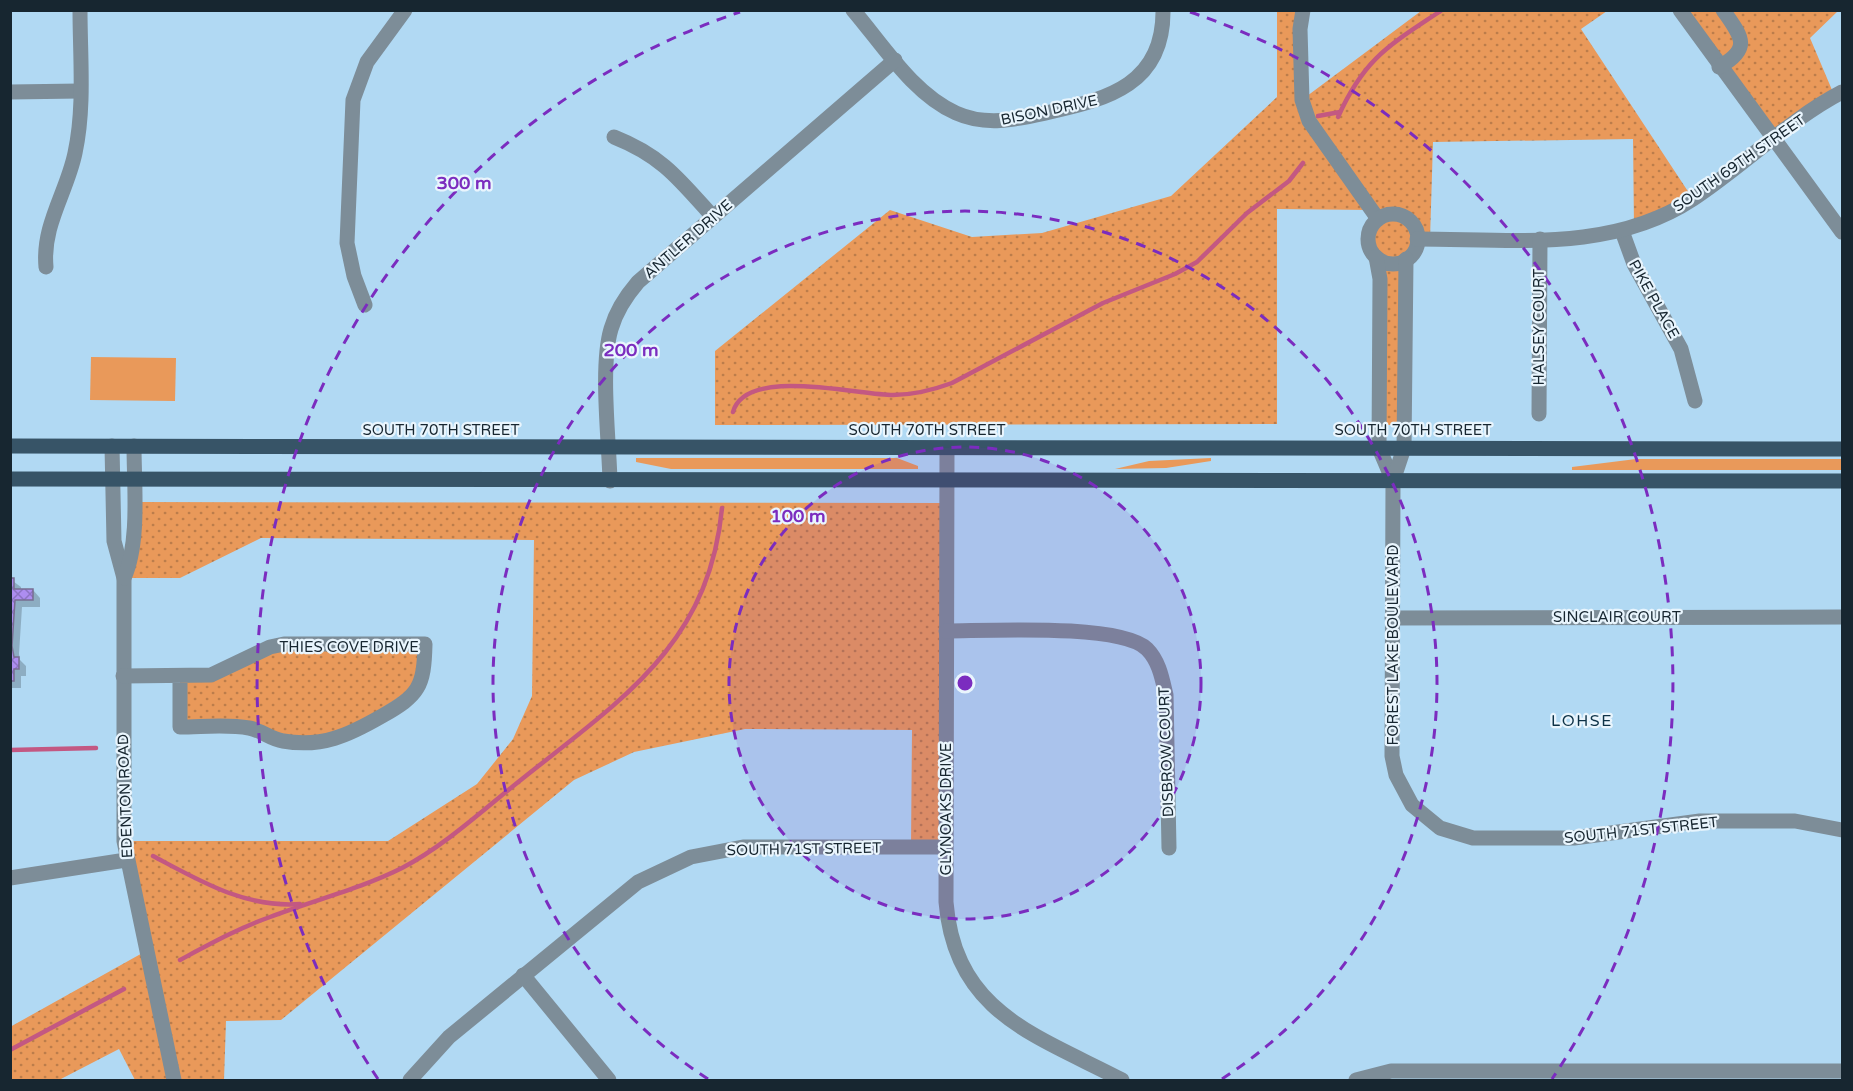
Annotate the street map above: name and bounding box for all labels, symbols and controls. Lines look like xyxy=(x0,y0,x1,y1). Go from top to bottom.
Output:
street label: BISON DRIVE xyxy=(999,91,1099,129)
street label: SOUTH 69TH STREET xyxy=(1669,111,1809,215)
text: 300 m xyxy=(436,172,492,194)
street label: ANTLER DRIVE xyxy=(640,196,736,282)
street label: PIKE PLACE xyxy=(1625,256,1683,342)
street label: HALSEY COURT xyxy=(1530,269,1548,385)
text: 200 m xyxy=(603,339,659,361)
street label: SOUTH 70TH STREET xyxy=(362,421,520,439)
street label: SOUTH 70TH STREET xyxy=(848,421,1006,439)
street label: SOUTH 70TH STREET xyxy=(1334,421,1492,439)
text: 100 m xyxy=(770,505,826,527)
street label: FOREST LAKE BOULEVARD xyxy=(1384,544,1402,746)
street label: SINCLAIR COURT xyxy=(1553,608,1681,626)
street label: THIES COVE DRIVE xyxy=(279,638,419,656)
centre of rings xyxy=(955,673,975,693)
street label: DISBROW COURT xyxy=(1155,686,1177,818)
district label: LOHSE xyxy=(1551,711,1613,731)
street label: EDENTON ROAD xyxy=(114,733,136,859)
street label: GLYNOAKS DRIVE xyxy=(937,743,955,875)
street label: SOUTH 71ST STREET xyxy=(1563,813,1719,847)
street label: SOUTH 71ST STREET xyxy=(727,839,881,859)

